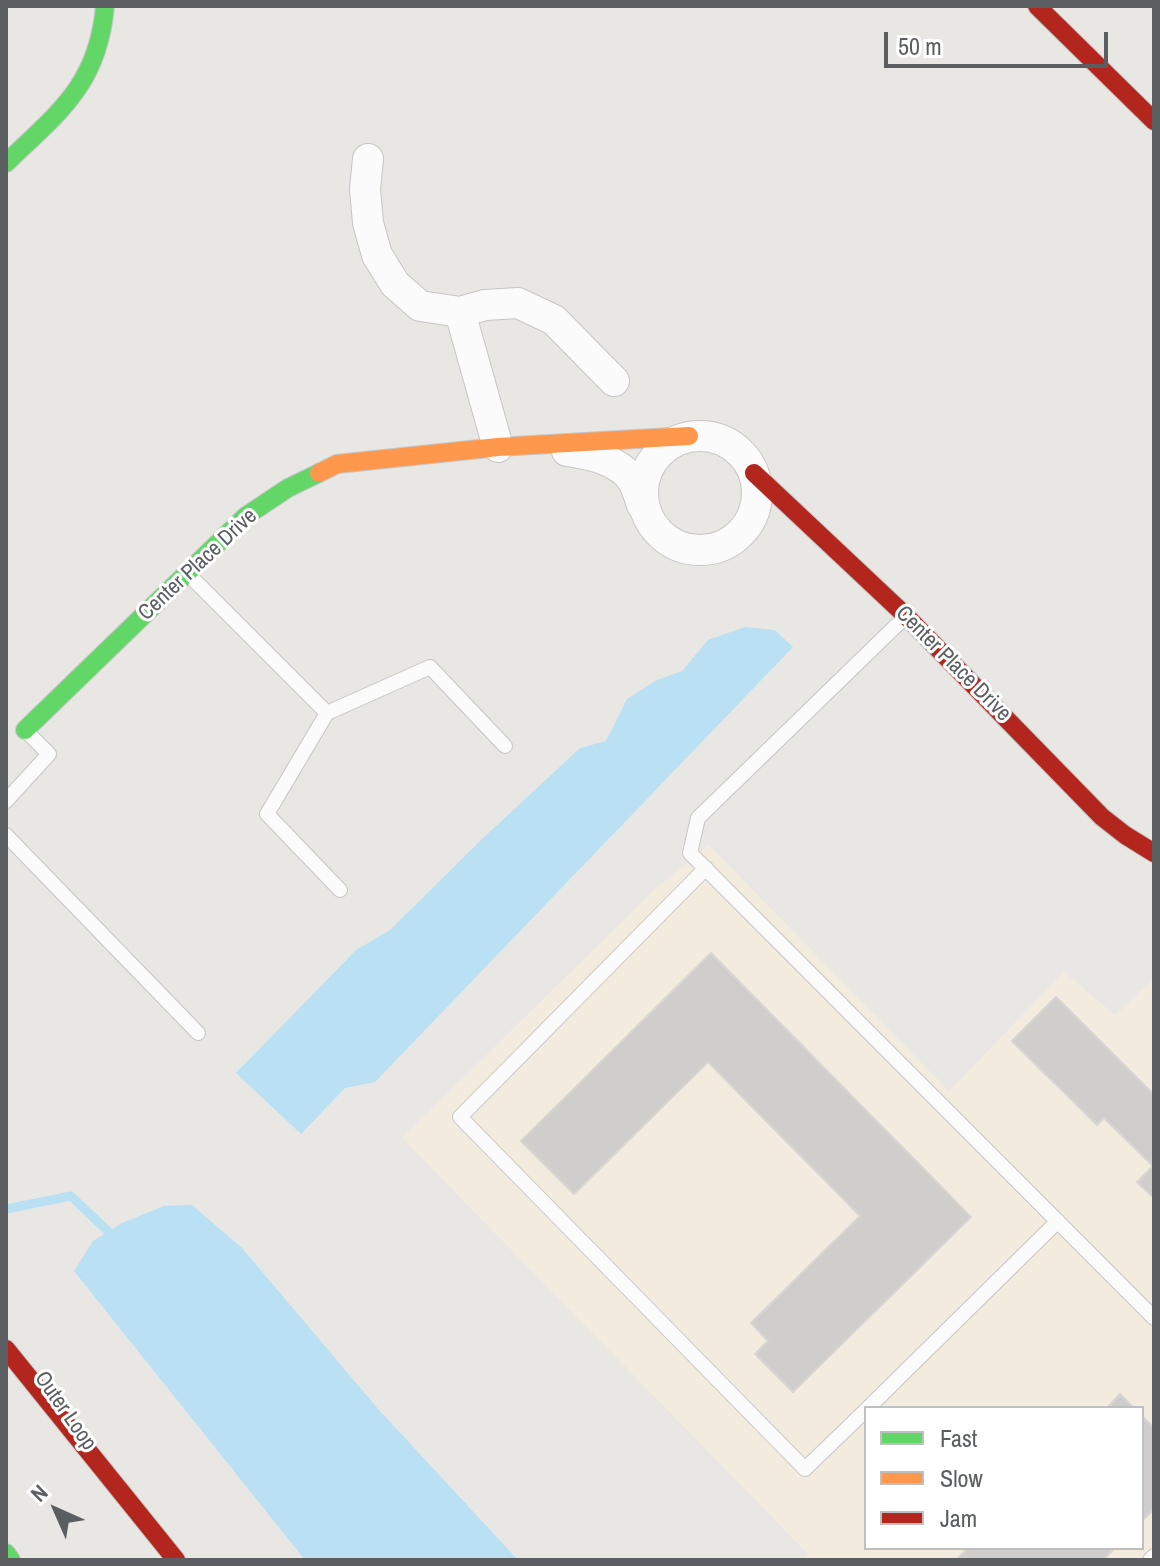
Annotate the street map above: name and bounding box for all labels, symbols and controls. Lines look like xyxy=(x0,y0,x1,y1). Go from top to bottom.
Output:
scale bar xyxy=(888,16,1112,66)
text: 50 m xyxy=(898,30,942,62)
street label: Center Place Drive xyxy=(133,503,263,627)
street label: Center Place Drive xyxy=(890,601,1016,727)
street label: Outer Loop xyxy=(28,1366,102,1456)
legend xyxy=(864,1406,1144,1550)
text: Fast xyxy=(940,1422,977,1454)
text: Slow xyxy=(940,1462,983,1494)
north arrow xyxy=(16,1470,96,1550)
text: N xyxy=(24,1478,54,1508)
text: Jam xyxy=(940,1502,977,1534)

